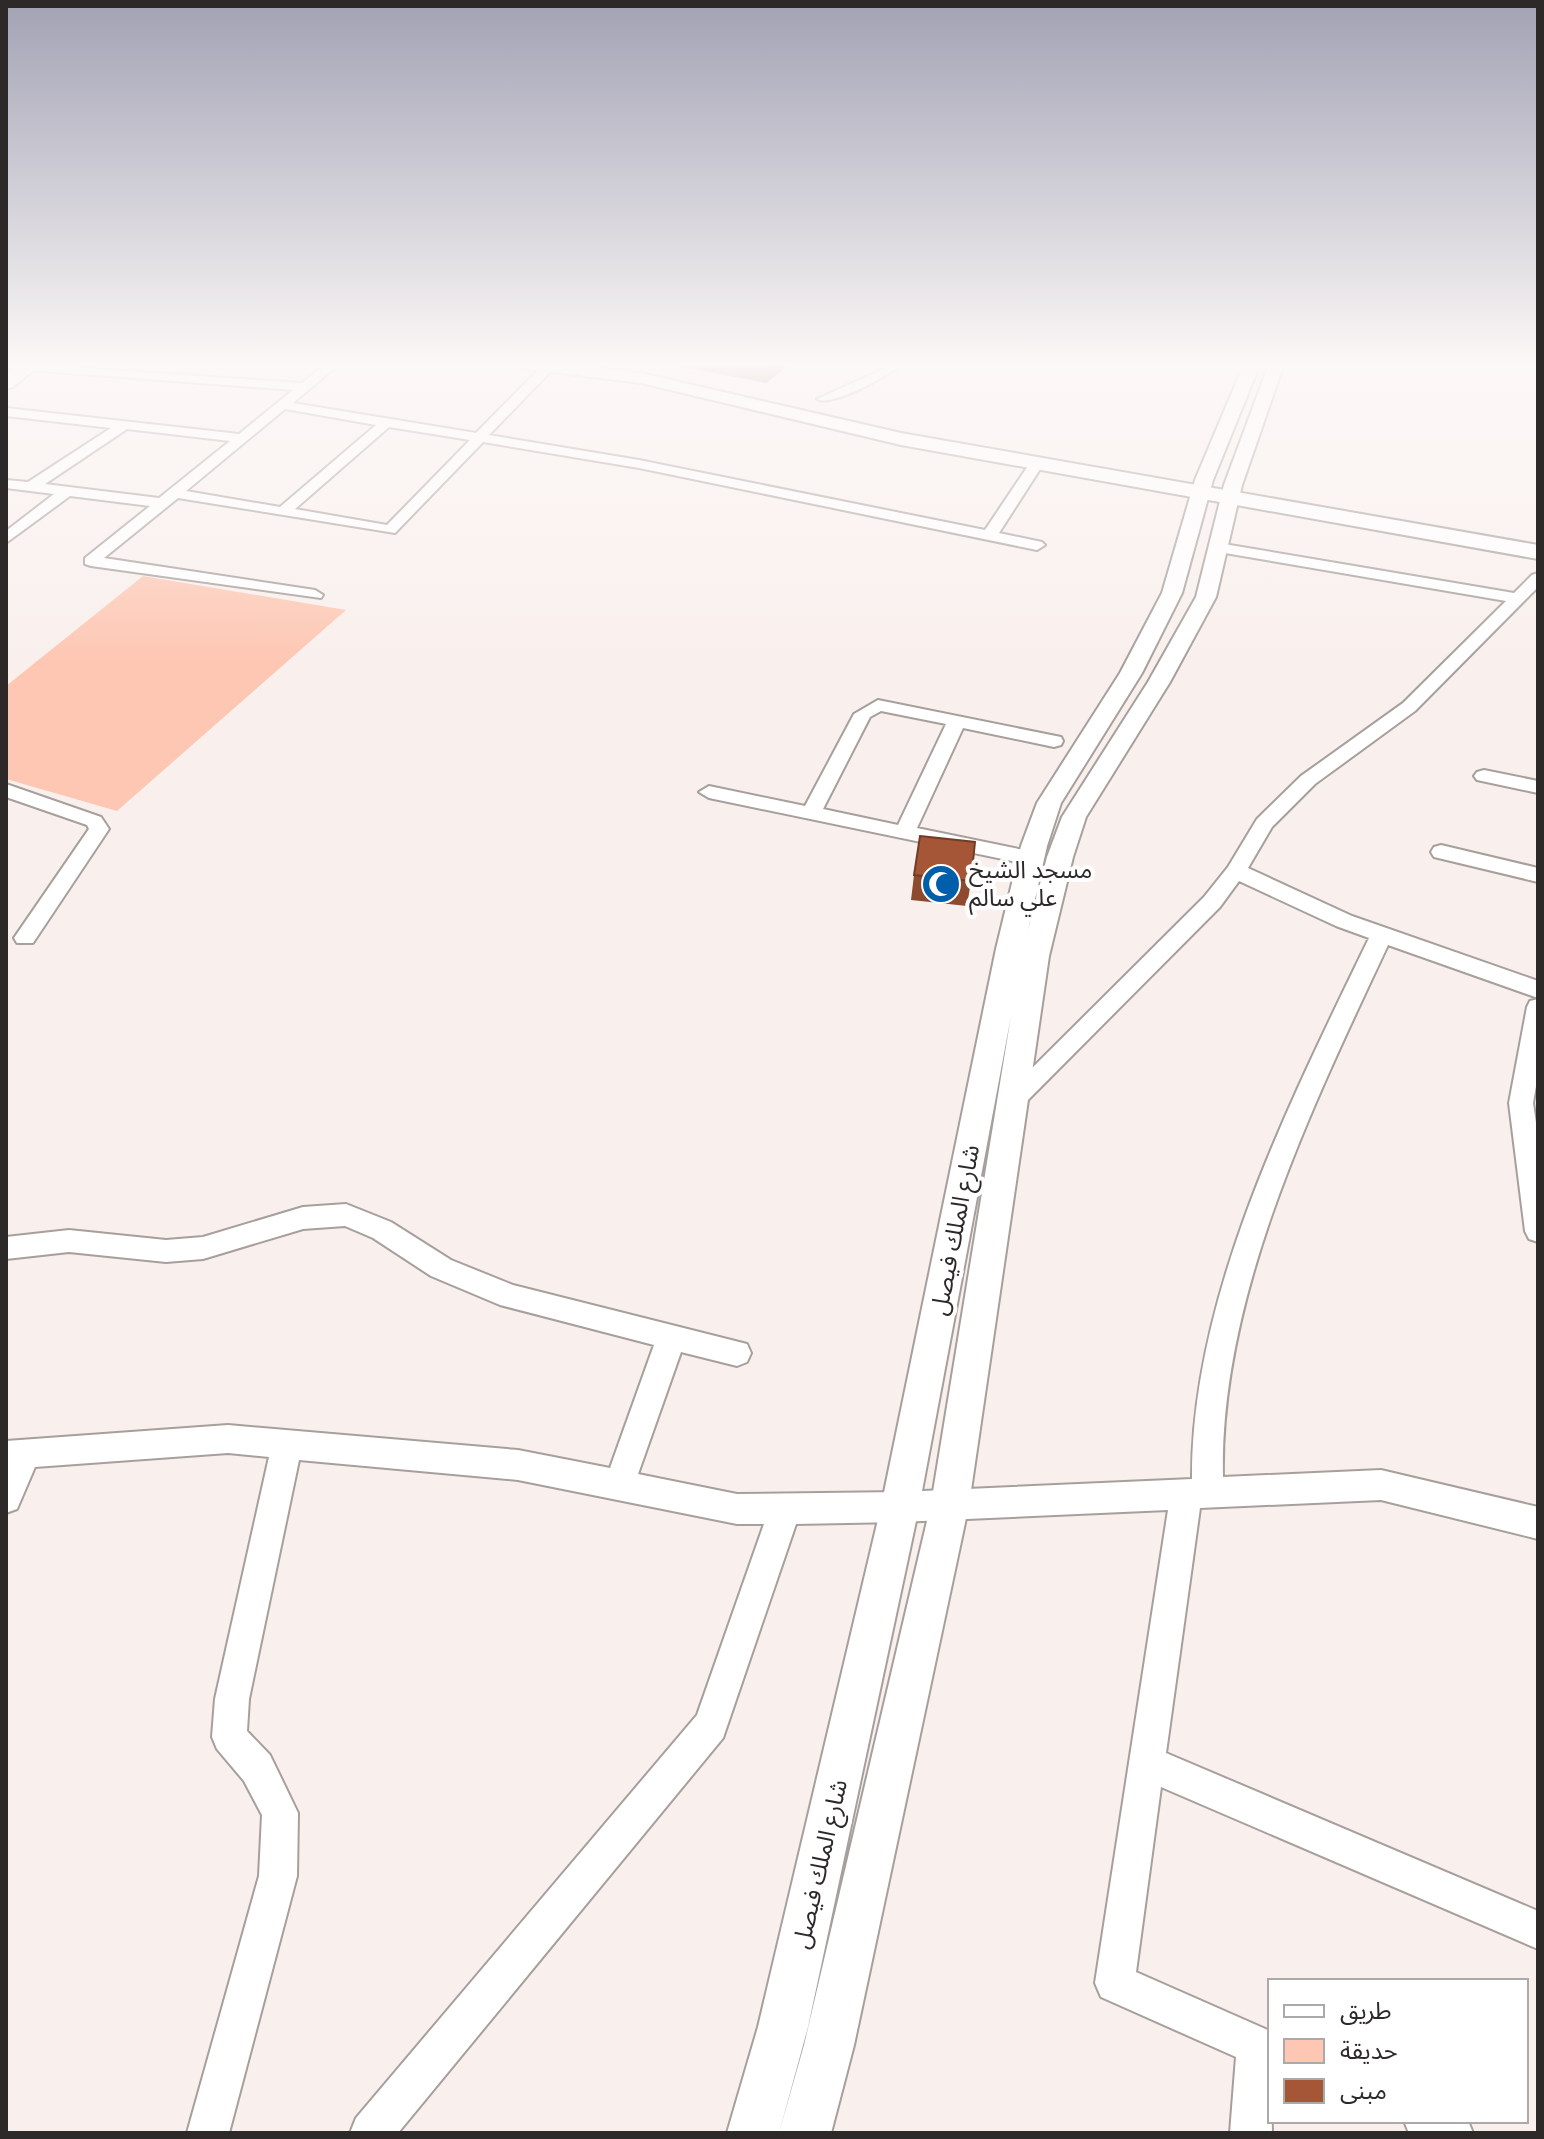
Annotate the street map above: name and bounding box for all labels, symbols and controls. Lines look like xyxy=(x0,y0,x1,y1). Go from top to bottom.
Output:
place label: مسجد الشيخ علي سالم xyxy=(969,856,1092,917)
mosque icon: مسجد الشيخ علي سالم xyxy=(920,863,962,905)
street label: شارع الملك فيصل xyxy=(925,1142,988,1318)
street label: شارع الملك فيصل xyxy=(787,1777,856,1952)
legend xyxy=(1268,1979,1528,2123)
text: طريق xyxy=(1340,1997,1392,2026)
text: حديقة xyxy=(1340,2037,1398,2065)
text: مبنى xyxy=(1340,2077,1387,2105)

